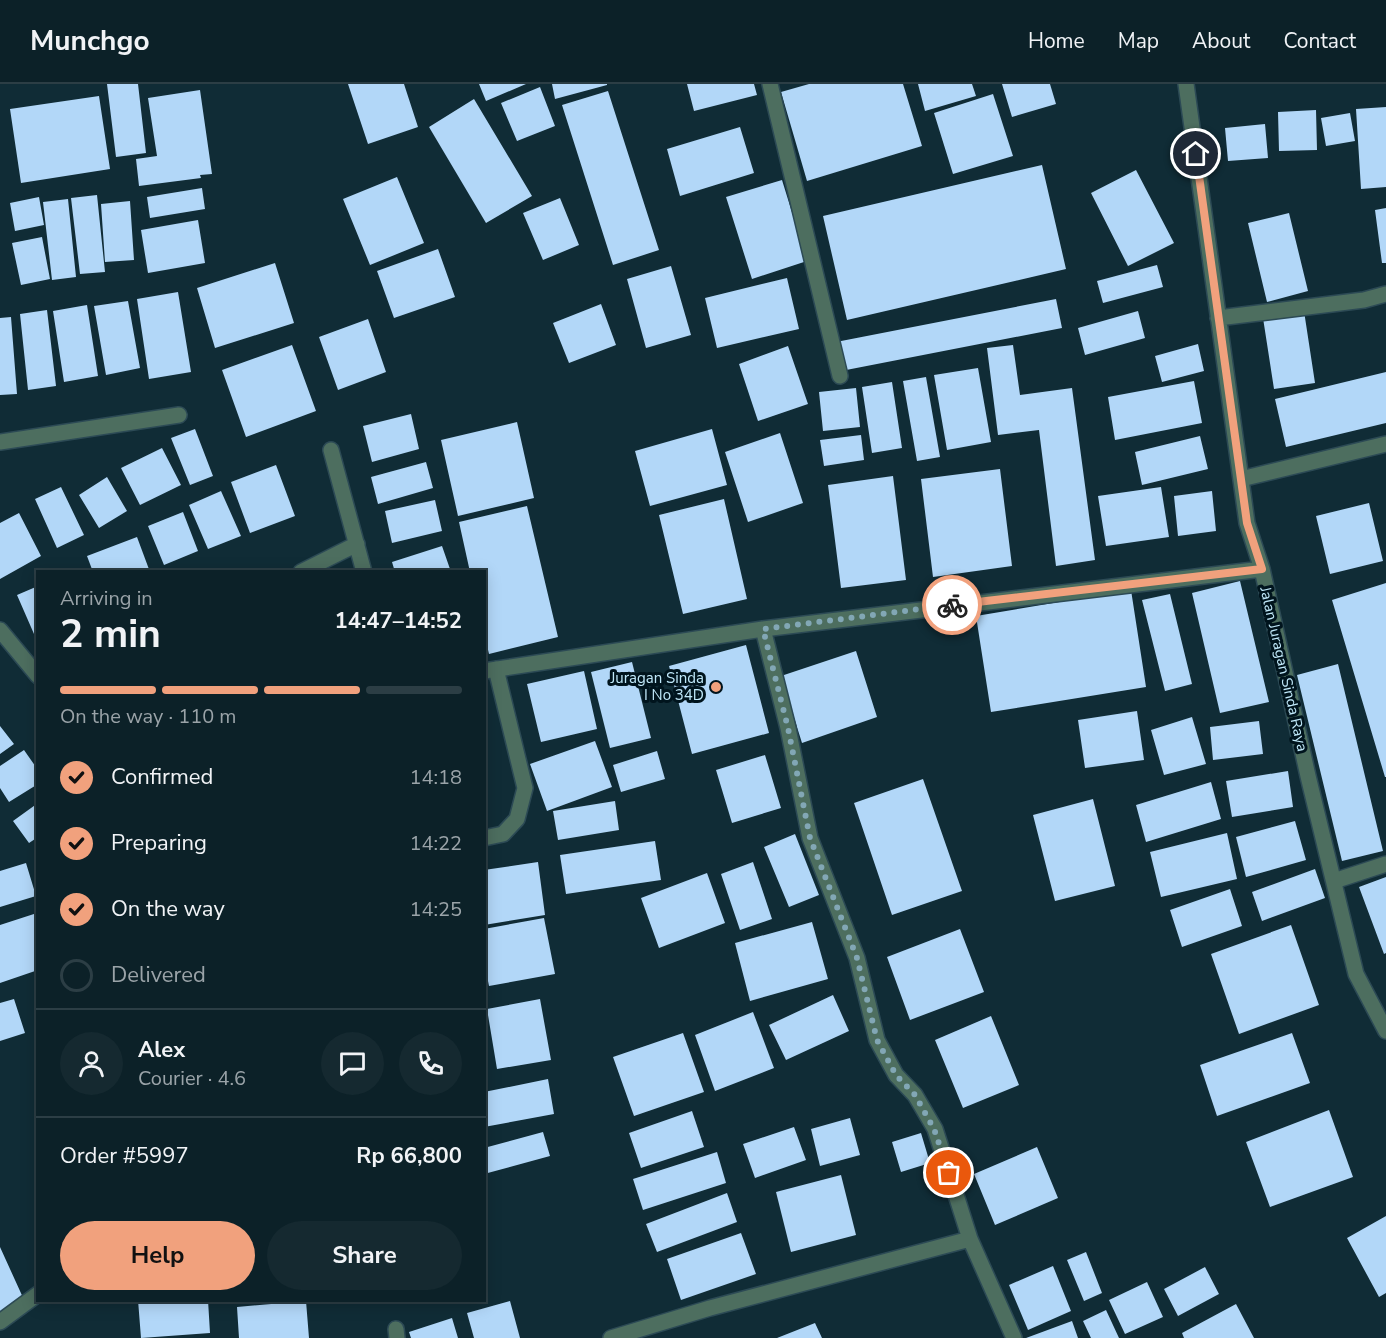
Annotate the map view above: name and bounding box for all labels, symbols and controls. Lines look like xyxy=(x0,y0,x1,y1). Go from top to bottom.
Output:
text: Munchgo xyxy=(30,22,150,60)
text: Home xyxy=(1028,27,1085,55)
text: Map xyxy=(1118,27,1159,55)
text: About xyxy=(1192,27,1250,55)
text: Contact xyxy=(1283,27,1356,55)
pin xyxy=(1170,128,1221,179)
icon: home xyxy=(1179,137,1212,170)
courier xyxy=(922,575,982,635)
street label: Jalan Juragan Sinda Raya xyxy=(1255,584,1313,753)
text: Arriving in xyxy=(60,585,153,612)
icon: bike xyxy=(936,589,969,622)
text: 14:47–14:52 xyxy=(334,606,462,636)
text: 2 min xyxy=(60,608,161,661)
place label: Juragan Sinda I No 34D xyxy=(609,668,704,705)
marker: Juragan Sinda I No 34D xyxy=(709,680,723,694)
text: On the way · 110 m xyxy=(60,703,236,730)
icon: check xyxy=(60,761,93,794)
text: Confirmed xyxy=(111,762,213,792)
text: 14:18 xyxy=(409,764,462,791)
icon: check xyxy=(60,827,93,860)
text: Preparing xyxy=(111,828,207,858)
text: 14:22 xyxy=(409,830,462,857)
icon: check xyxy=(60,893,93,926)
text: On the way xyxy=(111,894,225,924)
text: 14:25 xyxy=(409,896,462,923)
text: Delivered xyxy=(111,960,206,990)
button: person xyxy=(60,1032,123,1095)
button: chat xyxy=(321,1032,384,1095)
button: phone xyxy=(399,1032,462,1095)
text: Alex xyxy=(138,1035,185,1065)
text: Courier · 4.6 xyxy=(138,1065,246,1092)
text: Order #5997 xyxy=(60,1141,189,1171)
text: Rp 66,800 xyxy=(356,1141,462,1171)
pin xyxy=(923,1147,974,1198)
icon: bag xyxy=(932,1156,965,1189)
button: Help xyxy=(60,1221,255,1290)
button: Share xyxy=(267,1221,462,1290)

